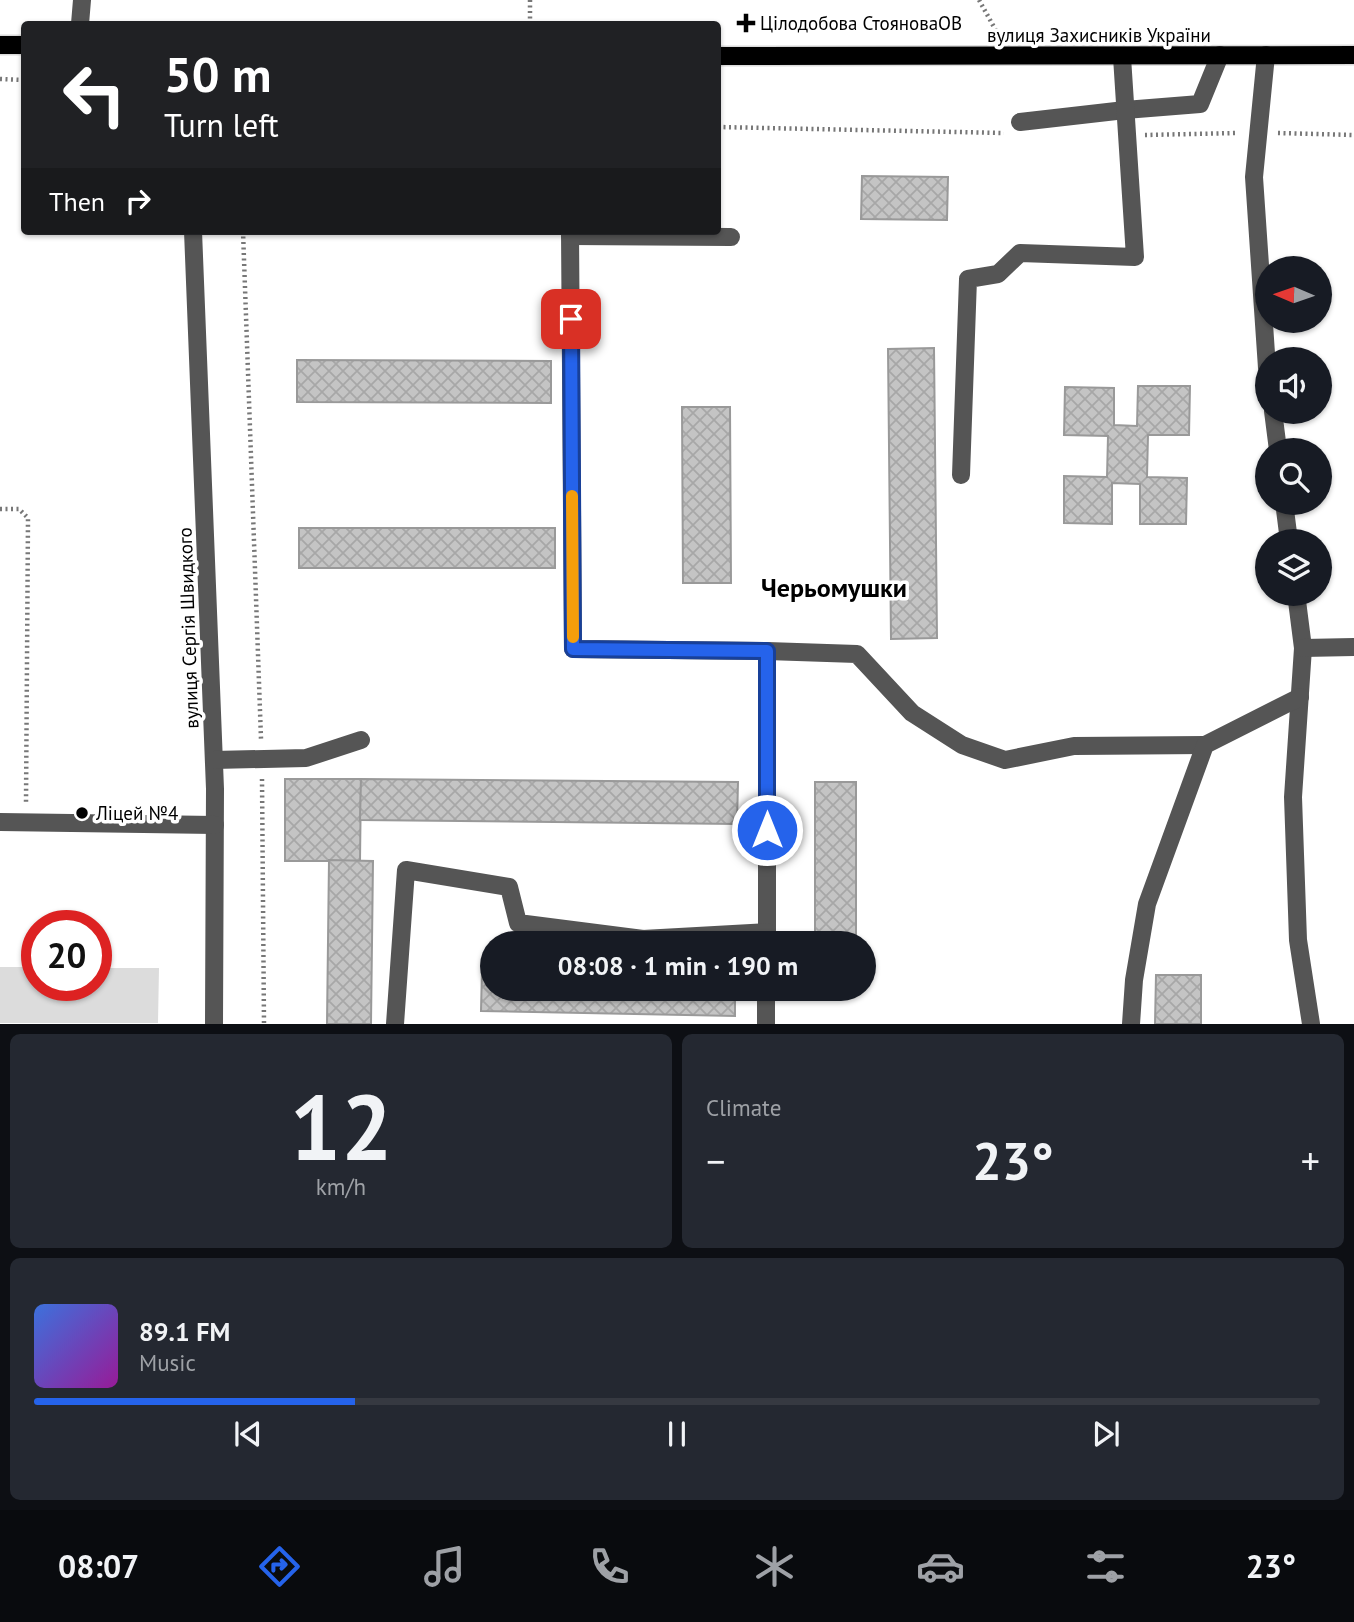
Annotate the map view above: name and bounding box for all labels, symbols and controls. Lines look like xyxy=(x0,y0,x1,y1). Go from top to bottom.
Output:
place label: Цілодобова СтояноваОВ xyxy=(760,11,962,35)
marker: Цілодобова СтояноваОВ xyxy=(738,15,754,31)
street label: вулиця Захисників України xyxy=(987,23,1211,47)
text: 50 m xyxy=(164,42,271,106)
icon: left xyxy=(49,49,140,140)
text: Turn left xyxy=(164,104,279,146)
icon: right xyxy=(119,182,157,220)
text: Then xyxy=(49,185,105,218)
north arrow xyxy=(1255,256,1332,332)
map controls xyxy=(1255,256,1332,606)
pin xyxy=(541,289,601,349)
icon: arrive xyxy=(552,300,590,338)
button: sound xyxy=(1255,347,1332,424)
button: search xyxy=(1255,438,1332,515)
street label: вулиця Сергія Швидкого xyxy=(172,527,204,729)
button: layers xyxy=(1255,529,1332,606)
district label: Черьомушки xyxy=(761,571,907,604)
position arrow xyxy=(730,793,804,867)
place label: Ліцей №4 xyxy=(95,801,178,825)
marker: Ліцей №4 xyxy=(74,805,90,821)
speed limit sign: 20 xyxy=(21,910,112,1001)
text: 08:08 · 1 min · 190 m xyxy=(558,949,798,982)
text: 12 xyxy=(289,1067,393,1185)
text: Climate xyxy=(706,1093,781,1122)
text: 23° xyxy=(972,1127,1054,1194)
text: − xyxy=(706,1136,725,1185)
text: + xyxy=(1301,1136,1320,1185)
text: km/h xyxy=(316,1172,366,1201)
text: 89.1 FM xyxy=(139,1315,230,1348)
text: Music xyxy=(139,1348,196,1377)
icon: previous xyxy=(229,1415,267,1453)
icon: pause xyxy=(658,1415,696,1453)
icon: next xyxy=(1087,1415,1125,1453)
icon: directions xyxy=(255,1542,304,1591)
icon: music xyxy=(420,1542,469,1591)
icon: phone xyxy=(585,1542,634,1591)
icon: climate xyxy=(750,1542,799,1591)
icon: car xyxy=(916,1542,965,1591)
icon: filters xyxy=(1081,1542,1130,1591)
text: 08:07 xyxy=(58,1545,139,1587)
text: 23° xyxy=(1246,1545,1296,1587)

